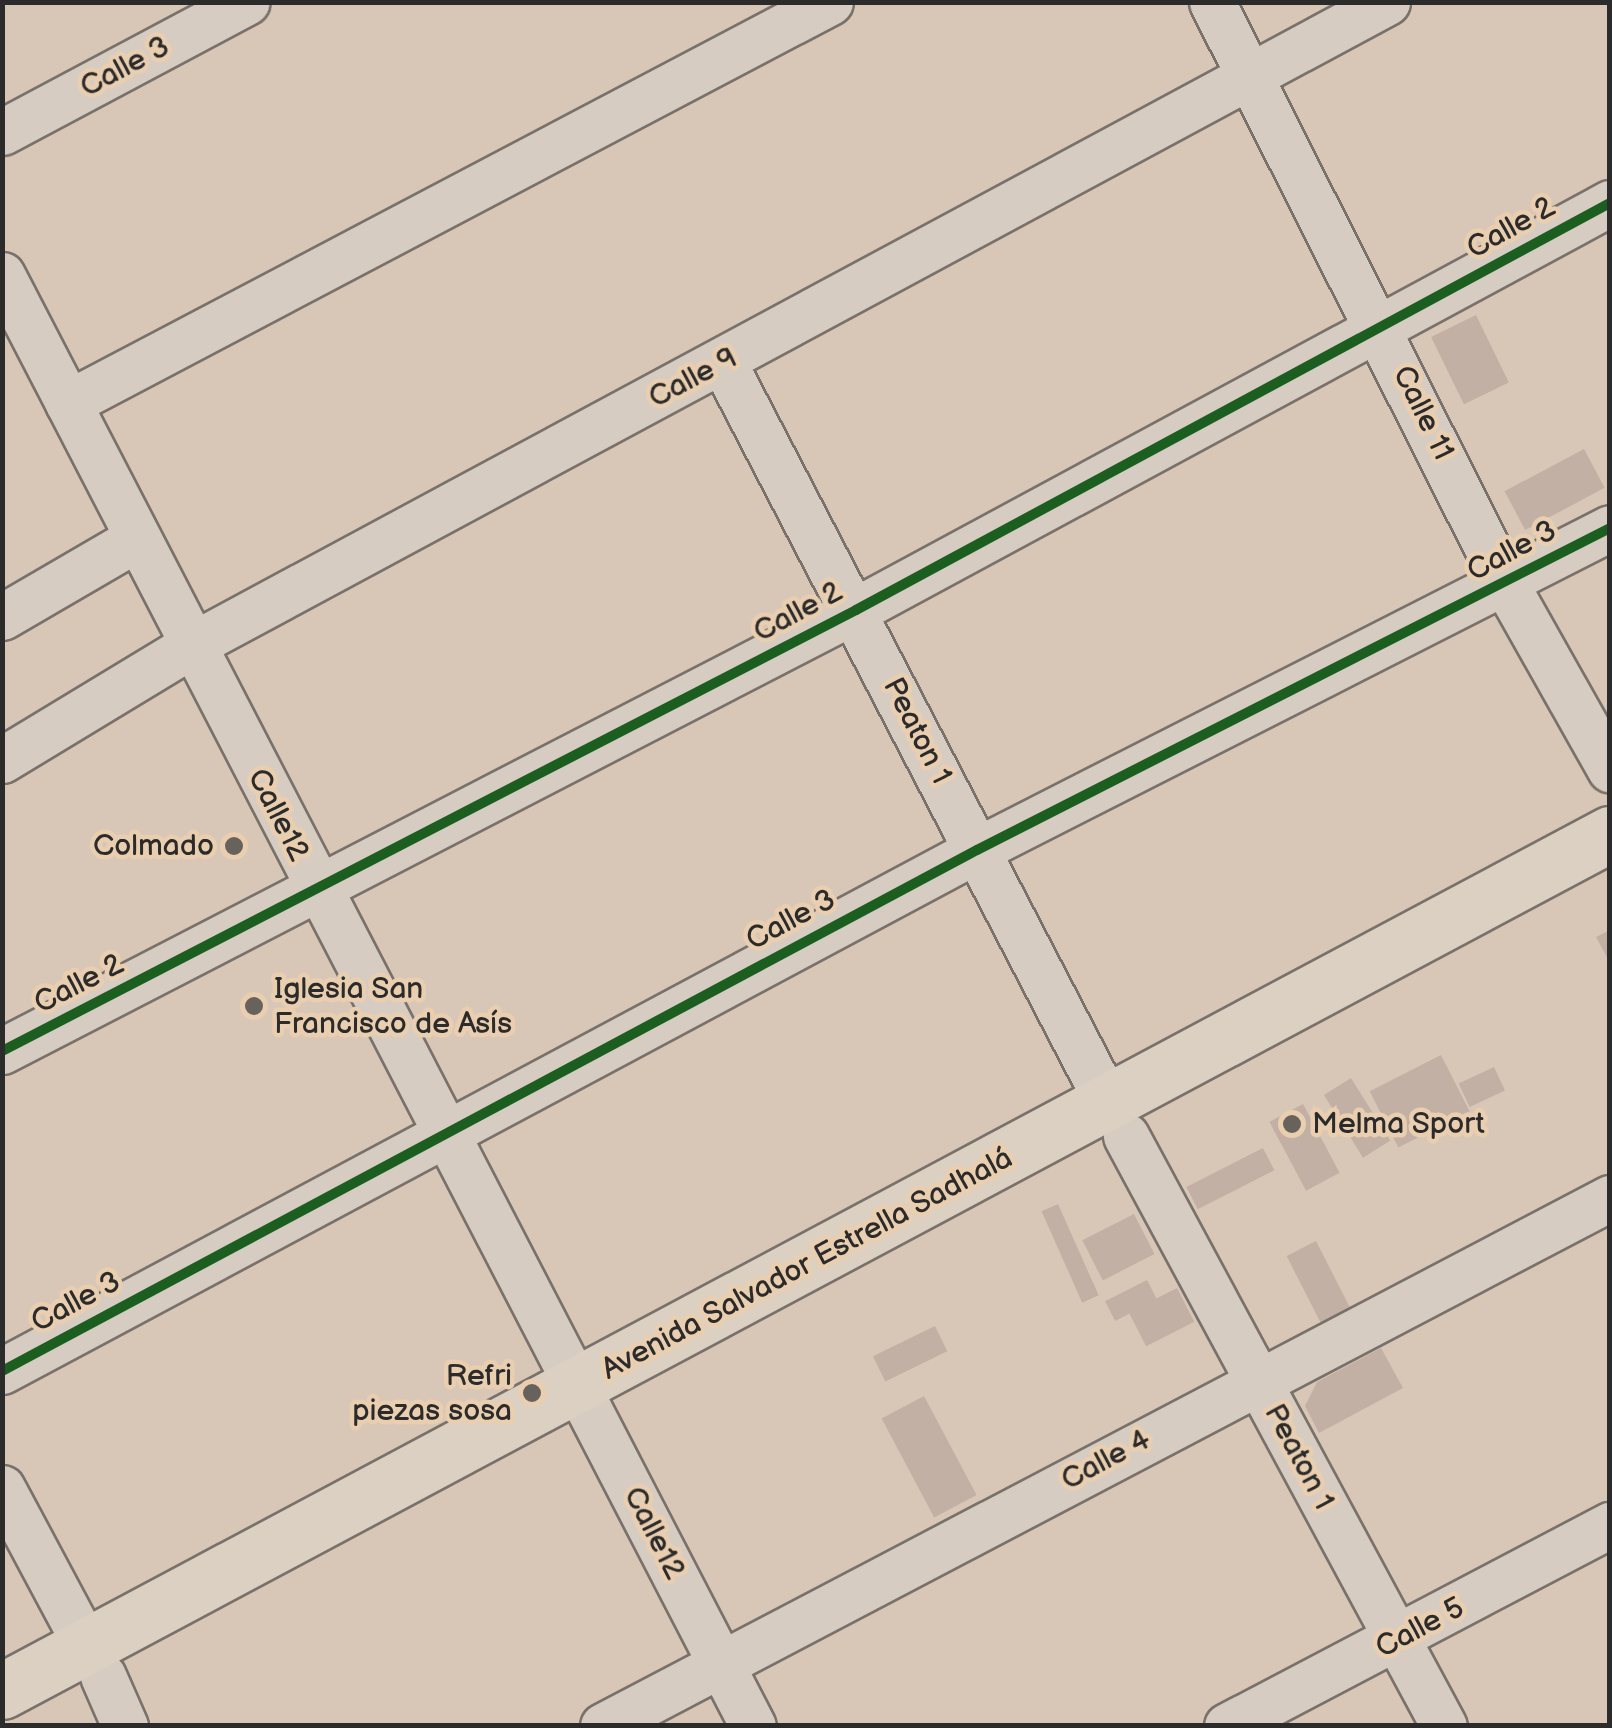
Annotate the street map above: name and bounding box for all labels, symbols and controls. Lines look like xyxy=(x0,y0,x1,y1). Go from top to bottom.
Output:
street label: Calle 3 xyxy=(74,29,176,105)
street label: Calle 2 xyxy=(1461,189,1561,267)
street label: Calle 9 xyxy=(643,340,743,416)
street label: Calle 11 xyxy=(1385,360,1461,466)
street label: Calle 3 xyxy=(1461,513,1563,589)
street label: Calle 2 xyxy=(748,574,848,650)
street label: Peaton 1 xyxy=(875,672,959,790)
street label: Calle12 xyxy=(240,763,316,867)
place label: Colmado xyxy=(93,828,214,864)
marker: Colmado xyxy=(223,835,245,857)
street label: Calle 3 xyxy=(740,882,842,958)
street label: Calle 2 xyxy=(28,946,130,1022)
place label: Iglesia San Francisco de Asís xyxy=(274,971,512,1042)
marker: Iglesia San Francisco de Asís xyxy=(243,995,265,1017)
place label: Melma Sport xyxy=(1312,1106,1485,1142)
marker: Melma Sport xyxy=(1281,1113,1303,1135)
street label: Avenida Salvador Estrella Sadhalá xyxy=(595,1140,1019,1388)
street label: Calle 3 xyxy=(25,1264,127,1340)
place label: Refri piezas sosa xyxy=(352,1358,512,1428)
marker: Refri piezas sosa xyxy=(521,1382,543,1404)
street label: Peaton 1 xyxy=(1256,1398,1342,1516)
street label: Calle 4 xyxy=(1055,1422,1157,1498)
street label: Calle12 xyxy=(616,1481,692,1585)
street label: Calle 5 xyxy=(1370,1590,1470,1666)

